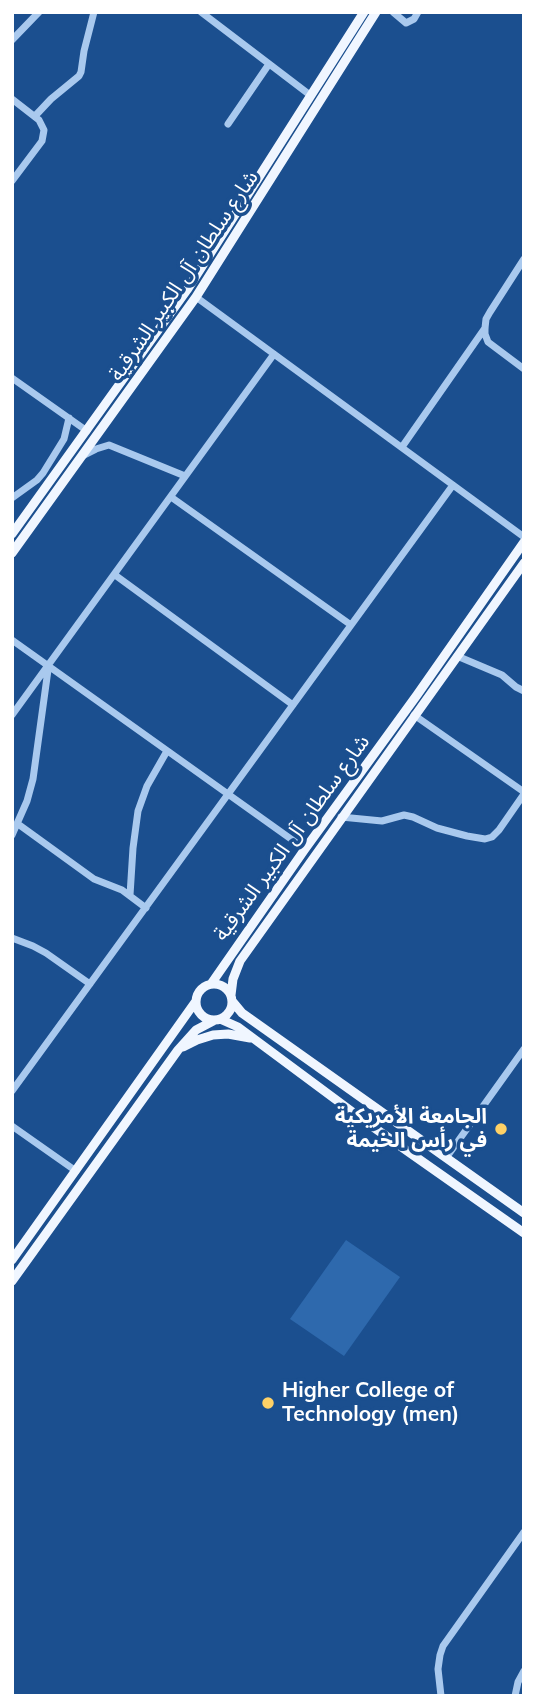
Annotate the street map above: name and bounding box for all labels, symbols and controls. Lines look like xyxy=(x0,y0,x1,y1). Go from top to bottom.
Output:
street label: شارع سلطان آل الكبير الشرقية xyxy=(104,166,264,386)
street label: شارع سلطان آل الكبير الشرقية xyxy=(209,730,375,946)
place label: الجامعة الأمريكية في رأس الخيمة xyxy=(335,1104,487,1154)
marker: الجامعة الأمريكية في رأس الخيمة xyxy=(493,1121,509,1137)
place label: Higher College of Technology (men) xyxy=(282,1378,459,1428)
marker: Higher College of Technology (men) xyxy=(260,1395,276,1411)

